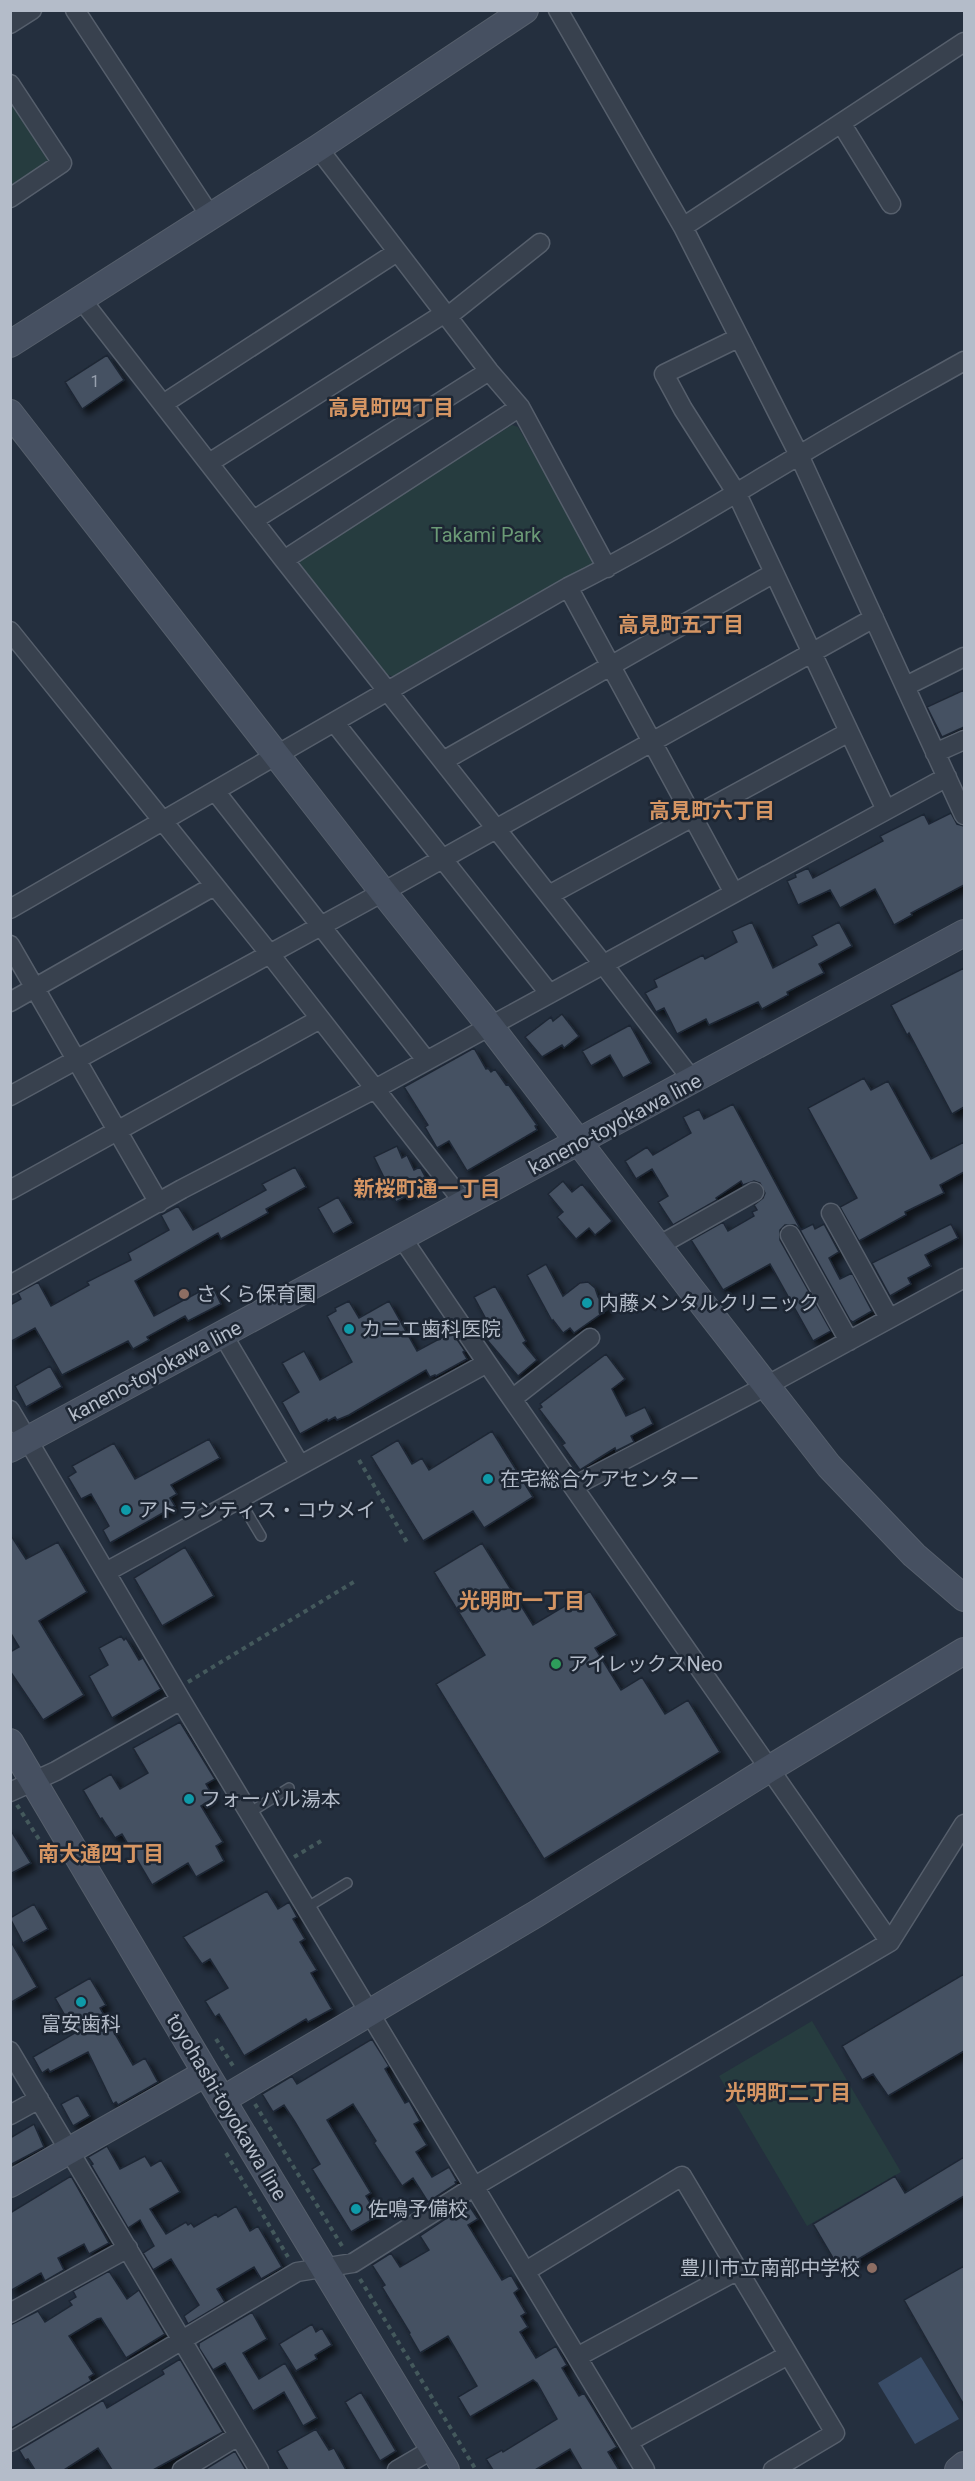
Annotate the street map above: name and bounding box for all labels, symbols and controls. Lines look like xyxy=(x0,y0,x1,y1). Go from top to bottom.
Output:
house number: 1 xyxy=(91,372,100,391)
district label: 高見町四丁目 xyxy=(328,396,454,420)
park label: Takami Park xyxy=(431,523,542,547)
district label: 高見町五丁目 xyxy=(618,613,744,637)
district label: 高見町六丁目 xyxy=(649,799,775,823)
street label: kaneno-toyokawa line xyxy=(524,1068,706,1180)
district label: 新桜町通一丁目 xyxy=(354,1177,501,1201)
place label: さくら保育園 xyxy=(196,1282,316,1306)
marker: さくら保育園 xyxy=(177,1287,191,1301)
place label: 内藤メンタルクリニック xyxy=(599,1291,819,1315)
marker: 内藤メンタルクリニック xyxy=(580,1296,594,1310)
street label: kaneno-toyokawa line xyxy=(64,1315,246,1427)
place label: カニエ歯科医院 xyxy=(361,1317,501,1341)
marker: カニエ歯科医院 xyxy=(342,1322,356,1336)
place label: 在宅総合ケアセンター xyxy=(500,1467,700,1491)
marker: 在宅総合ケアセンター xyxy=(481,1472,495,1486)
place label: アトランティス・コウメイ xyxy=(138,1498,376,1522)
marker: アトランティス・コウメイ xyxy=(119,1503,133,1517)
district label: 光明町一丁目 xyxy=(459,1589,585,1613)
place label: アイレックスNeo xyxy=(568,1652,723,1676)
marker: アイレックスNeo xyxy=(549,1657,563,1671)
place label: フォーバル湯本 xyxy=(201,1787,341,1811)
marker: フォーバル湯本 xyxy=(182,1792,196,1806)
district label: 南大通四丁目 xyxy=(38,1842,164,1866)
marker: 富安歯科 xyxy=(74,1995,88,2009)
street label: toyohashi-toyokawa line xyxy=(162,2009,292,2205)
place label: 富安歯科 xyxy=(41,2012,121,2036)
district label: 光明町二丁目 xyxy=(725,2081,851,2105)
place label: 佐鳴予備校 xyxy=(368,2197,468,2221)
marker: 佐鳴予備校 xyxy=(349,2202,363,2216)
place label: 豊川市立南部中学校 xyxy=(680,2256,860,2280)
marker: 豊川市立南部中学校 xyxy=(865,2261,879,2275)

